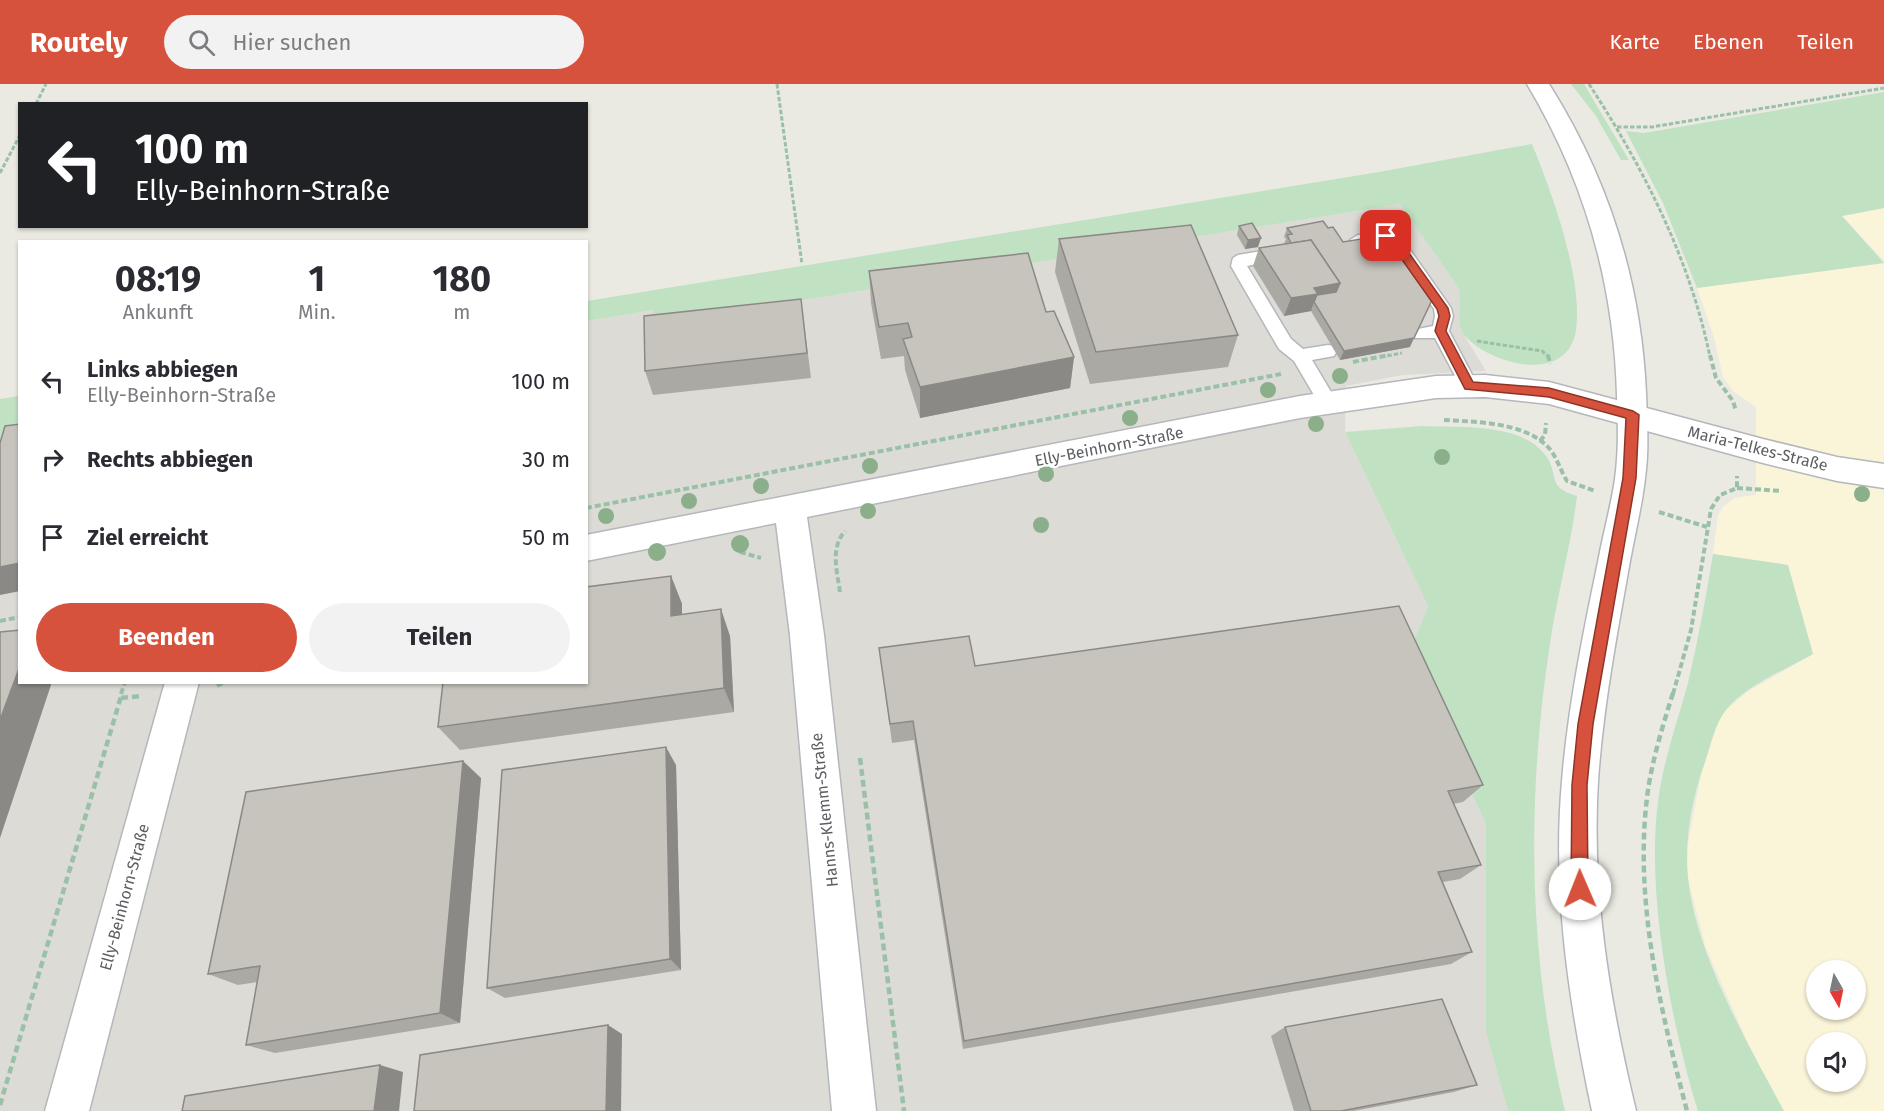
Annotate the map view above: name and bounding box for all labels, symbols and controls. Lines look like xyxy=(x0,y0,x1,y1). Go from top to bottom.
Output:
search box xyxy=(164,15,584,69)
text: Routely xyxy=(30,26,128,59)
icon: search xyxy=(185,26,218,59)
text: Hier suchen xyxy=(233,29,351,56)
text: Karte xyxy=(1609,29,1660,55)
text: Ebenen xyxy=(1693,29,1764,55)
text: Teilen xyxy=(1797,29,1854,55)
text: 100 m xyxy=(135,124,249,174)
icon: left xyxy=(36,126,114,204)
text: Elly-Beinhorn-Straße xyxy=(135,175,390,207)
pin xyxy=(1360,210,1411,261)
icon: arrive xyxy=(1369,219,1402,252)
text: 08:19 xyxy=(115,257,201,301)
text: 1 xyxy=(308,257,325,301)
text: 180 xyxy=(432,257,491,301)
text: Ankunft xyxy=(123,300,193,324)
text: Min. xyxy=(298,300,336,324)
text: m xyxy=(453,300,470,324)
text: Links abbiegen xyxy=(87,356,238,383)
icon: left xyxy=(36,365,69,398)
text: 100 m xyxy=(511,368,570,395)
text: Elly-Beinhorn-Straße xyxy=(87,383,276,407)
street label: Maria-Telkes-Straße xyxy=(1686,422,1830,475)
street label: Elly-Beinhorn-Straße xyxy=(1033,423,1185,470)
icon: right xyxy=(36,443,69,476)
text: Rechts abbiegen xyxy=(87,446,253,473)
text: 30 m xyxy=(522,446,570,473)
icon: arrive xyxy=(36,521,69,554)
text: Ziel erreicht xyxy=(87,524,208,551)
text: 50 m xyxy=(522,524,570,551)
button: Beenden xyxy=(36,603,297,672)
button: Teilen xyxy=(309,603,570,672)
street label: Hanns-Klemm-Straße xyxy=(807,732,842,888)
street label: Elly-Beinhorn-Straße xyxy=(96,822,153,973)
position arrow xyxy=(1548,857,1612,921)
north arrow xyxy=(1806,960,1866,1020)
map controls xyxy=(1806,960,1866,1092)
button: sound xyxy=(1806,1032,1866,1092)

